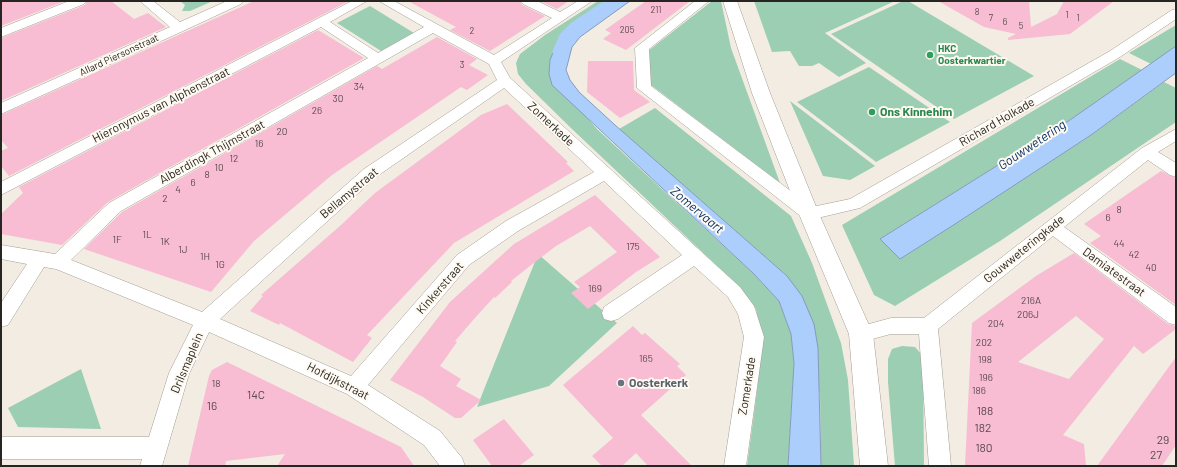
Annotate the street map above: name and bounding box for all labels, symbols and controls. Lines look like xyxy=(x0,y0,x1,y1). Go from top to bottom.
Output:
house number: 211 xyxy=(650,5,662,15)
house number: 8 xyxy=(975,7,979,17)
house number: 1 xyxy=(1065,10,1069,20)
house number: 7 xyxy=(989,13,993,23)
house number: 1 xyxy=(1076,13,1080,23)
house number: 6 xyxy=(1003,17,1007,27)
house number: 5 xyxy=(1019,21,1023,31)
house number: 205 xyxy=(620,25,634,35)
house number: 2 xyxy=(470,26,474,36)
street label: Allard Piersonstraat xyxy=(78,31,160,79)
place label: HKC Oosterkwartier xyxy=(938,43,1005,66)
marker: HKC Oosterkwartier xyxy=(925,50,935,60)
house number: 3 xyxy=(460,60,464,70)
street label: Hieronymus van Alphenstraat xyxy=(90,64,232,146)
house number: 34 xyxy=(354,81,364,93)
house number: 30 xyxy=(333,93,343,105)
street label: Richard Holkade xyxy=(957,95,1037,149)
street label: Zomerkade xyxy=(525,99,577,149)
house number: 26 xyxy=(312,105,322,117)
place label: Ons Kinnehim xyxy=(880,105,952,119)
marker: Ons Kinnehim xyxy=(867,107,877,117)
street label: Alberdingk Thijmstraat xyxy=(157,117,267,187)
water label: Gouwwetering xyxy=(995,117,1069,173)
house number: 20 xyxy=(276,126,288,138)
house number: 16 xyxy=(255,138,263,150)
house number: 12 xyxy=(230,153,238,165)
house number: 10 xyxy=(214,162,224,174)
street label: Bellamystraat xyxy=(317,164,381,222)
house number: 8 xyxy=(204,169,210,181)
house number: 6 xyxy=(190,177,196,189)
water label: Zomervaart xyxy=(667,183,727,237)
house number: 4 xyxy=(175,184,181,196)
house number: 2 xyxy=(162,193,168,205)
house number: 8 xyxy=(1116,204,1122,216)
street label: Gouwweteringkade xyxy=(981,212,1067,286)
house number: 6 xyxy=(1105,212,1111,224)
house number: 1L xyxy=(142,229,152,241)
house number: 1F xyxy=(112,234,122,246)
house number: 1K xyxy=(160,236,170,248)
house number: 44 xyxy=(1113,238,1125,250)
house number: 175 xyxy=(626,241,640,253)
house number: 1J xyxy=(178,244,188,256)
street label: Damiatestraat xyxy=(1080,244,1148,300)
house number: 42 xyxy=(1129,249,1139,261)
house number: 1H xyxy=(200,251,210,263)
house number: 1G xyxy=(215,259,225,271)
street label: Kinkerstraat xyxy=(413,259,467,317)
house number: 40 xyxy=(1145,262,1157,274)
house number: 169 xyxy=(588,283,602,295)
house number: 216A xyxy=(1021,295,1041,307)
house number: 206J xyxy=(1017,309,1039,321)
house number: 204 xyxy=(988,318,1004,330)
street label: Drilsmaplein xyxy=(168,330,206,396)
house number: 202 xyxy=(976,337,992,349)
house number: 165 xyxy=(639,353,653,365)
house number: 198 xyxy=(978,354,992,366)
street label: Zomerkade xyxy=(735,356,759,416)
street label: Hofdijkstraat xyxy=(305,359,371,403)
house number: 196 xyxy=(979,372,993,384)
place label: Oosterkerk xyxy=(629,376,688,390)
house number: 18 xyxy=(212,378,220,390)
marker: Oosterkerk xyxy=(616,378,626,388)
house number: 186 xyxy=(972,385,986,397)
house number: 14C xyxy=(247,388,265,402)
house number: 16 xyxy=(207,399,217,413)
house number: 188 xyxy=(977,404,993,418)
house number: 182 xyxy=(975,421,991,435)
house number: 29 xyxy=(1157,433,1169,447)
house number: 180 xyxy=(975,441,993,455)
house number: 27 xyxy=(1150,448,1162,462)

